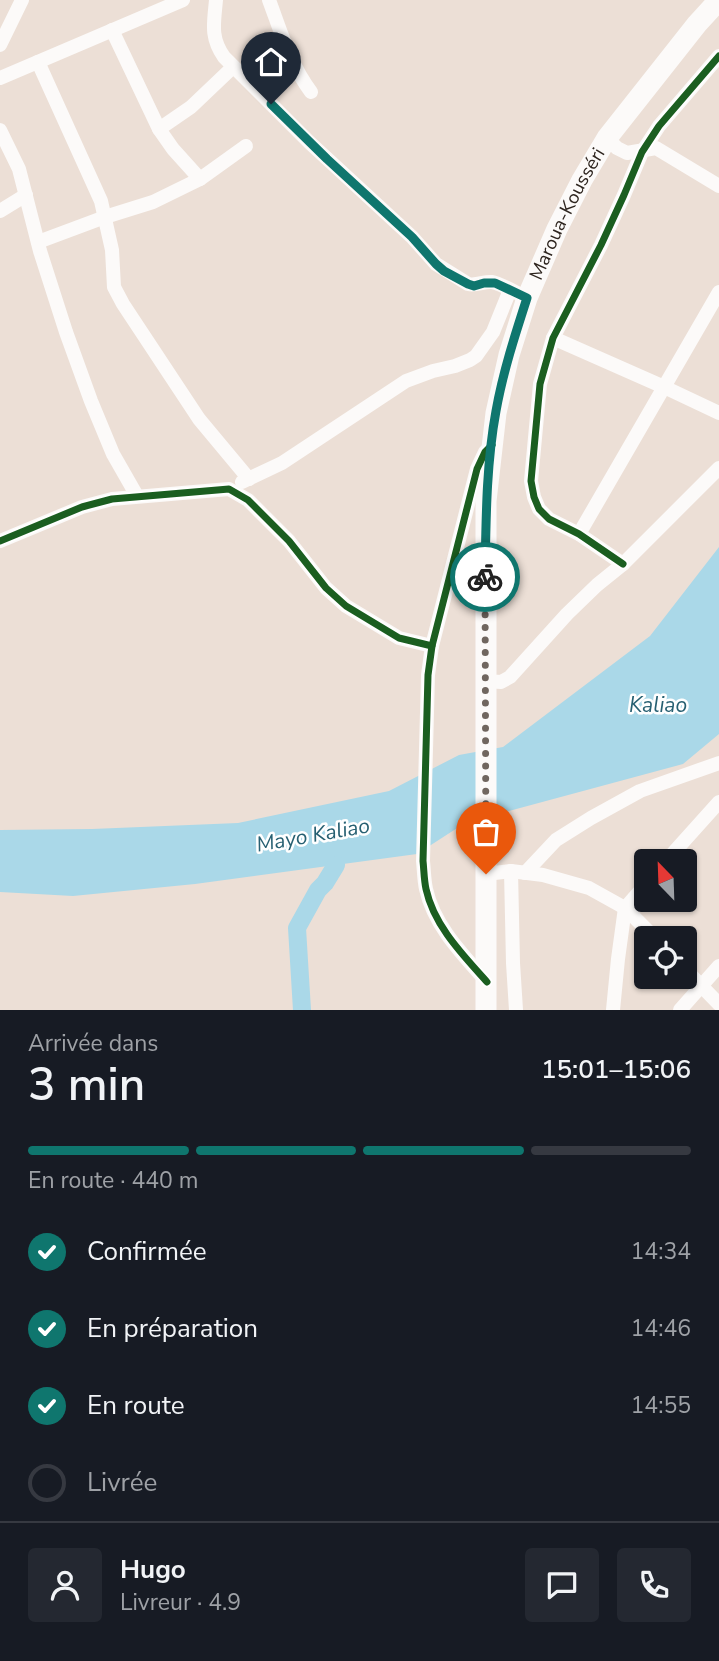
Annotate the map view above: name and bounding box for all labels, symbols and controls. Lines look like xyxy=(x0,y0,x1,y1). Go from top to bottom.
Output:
pin xyxy=(241,32,301,104)
icon: home xyxy=(252,43,290,81)
street label: Maroua-Kousséri xyxy=(523,143,611,284)
courier xyxy=(450,542,520,612)
icon: bike xyxy=(466,558,504,596)
water label: Kaliao xyxy=(629,691,687,719)
pin xyxy=(456,802,516,874)
water label: Mayo Kaliao xyxy=(254,811,372,859)
icon: bag xyxy=(467,813,505,851)
north arrow xyxy=(634,849,696,912)
map controls xyxy=(634,849,697,989)
button: locate xyxy=(634,926,697,989)
text: Arrivée dans xyxy=(28,1028,158,1059)
text: 15:01–15:06 xyxy=(541,1052,691,1087)
text: 3 min xyxy=(28,1053,145,1116)
text: En route · 440 m xyxy=(28,1165,198,1196)
icon: check xyxy=(28,1233,66,1271)
text: Confirmée xyxy=(87,1234,207,1269)
text: 14:34 xyxy=(631,1236,691,1267)
icon: check xyxy=(28,1310,66,1348)
text: En préparation xyxy=(87,1311,258,1346)
text: 14:46 xyxy=(631,1313,691,1344)
icon: check xyxy=(28,1387,66,1425)
text: En route xyxy=(87,1388,185,1423)
text: 14:55 xyxy=(631,1390,691,1421)
text: Livrée xyxy=(87,1465,157,1500)
button: person xyxy=(28,1548,102,1622)
button: chat xyxy=(525,1548,599,1622)
button: phone xyxy=(617,1548,691,1622)
text: Hugo xyxy=(120,1552,186,1587)
text: Livreur · 4.9 xyxy=(120,1587,241,1618)

